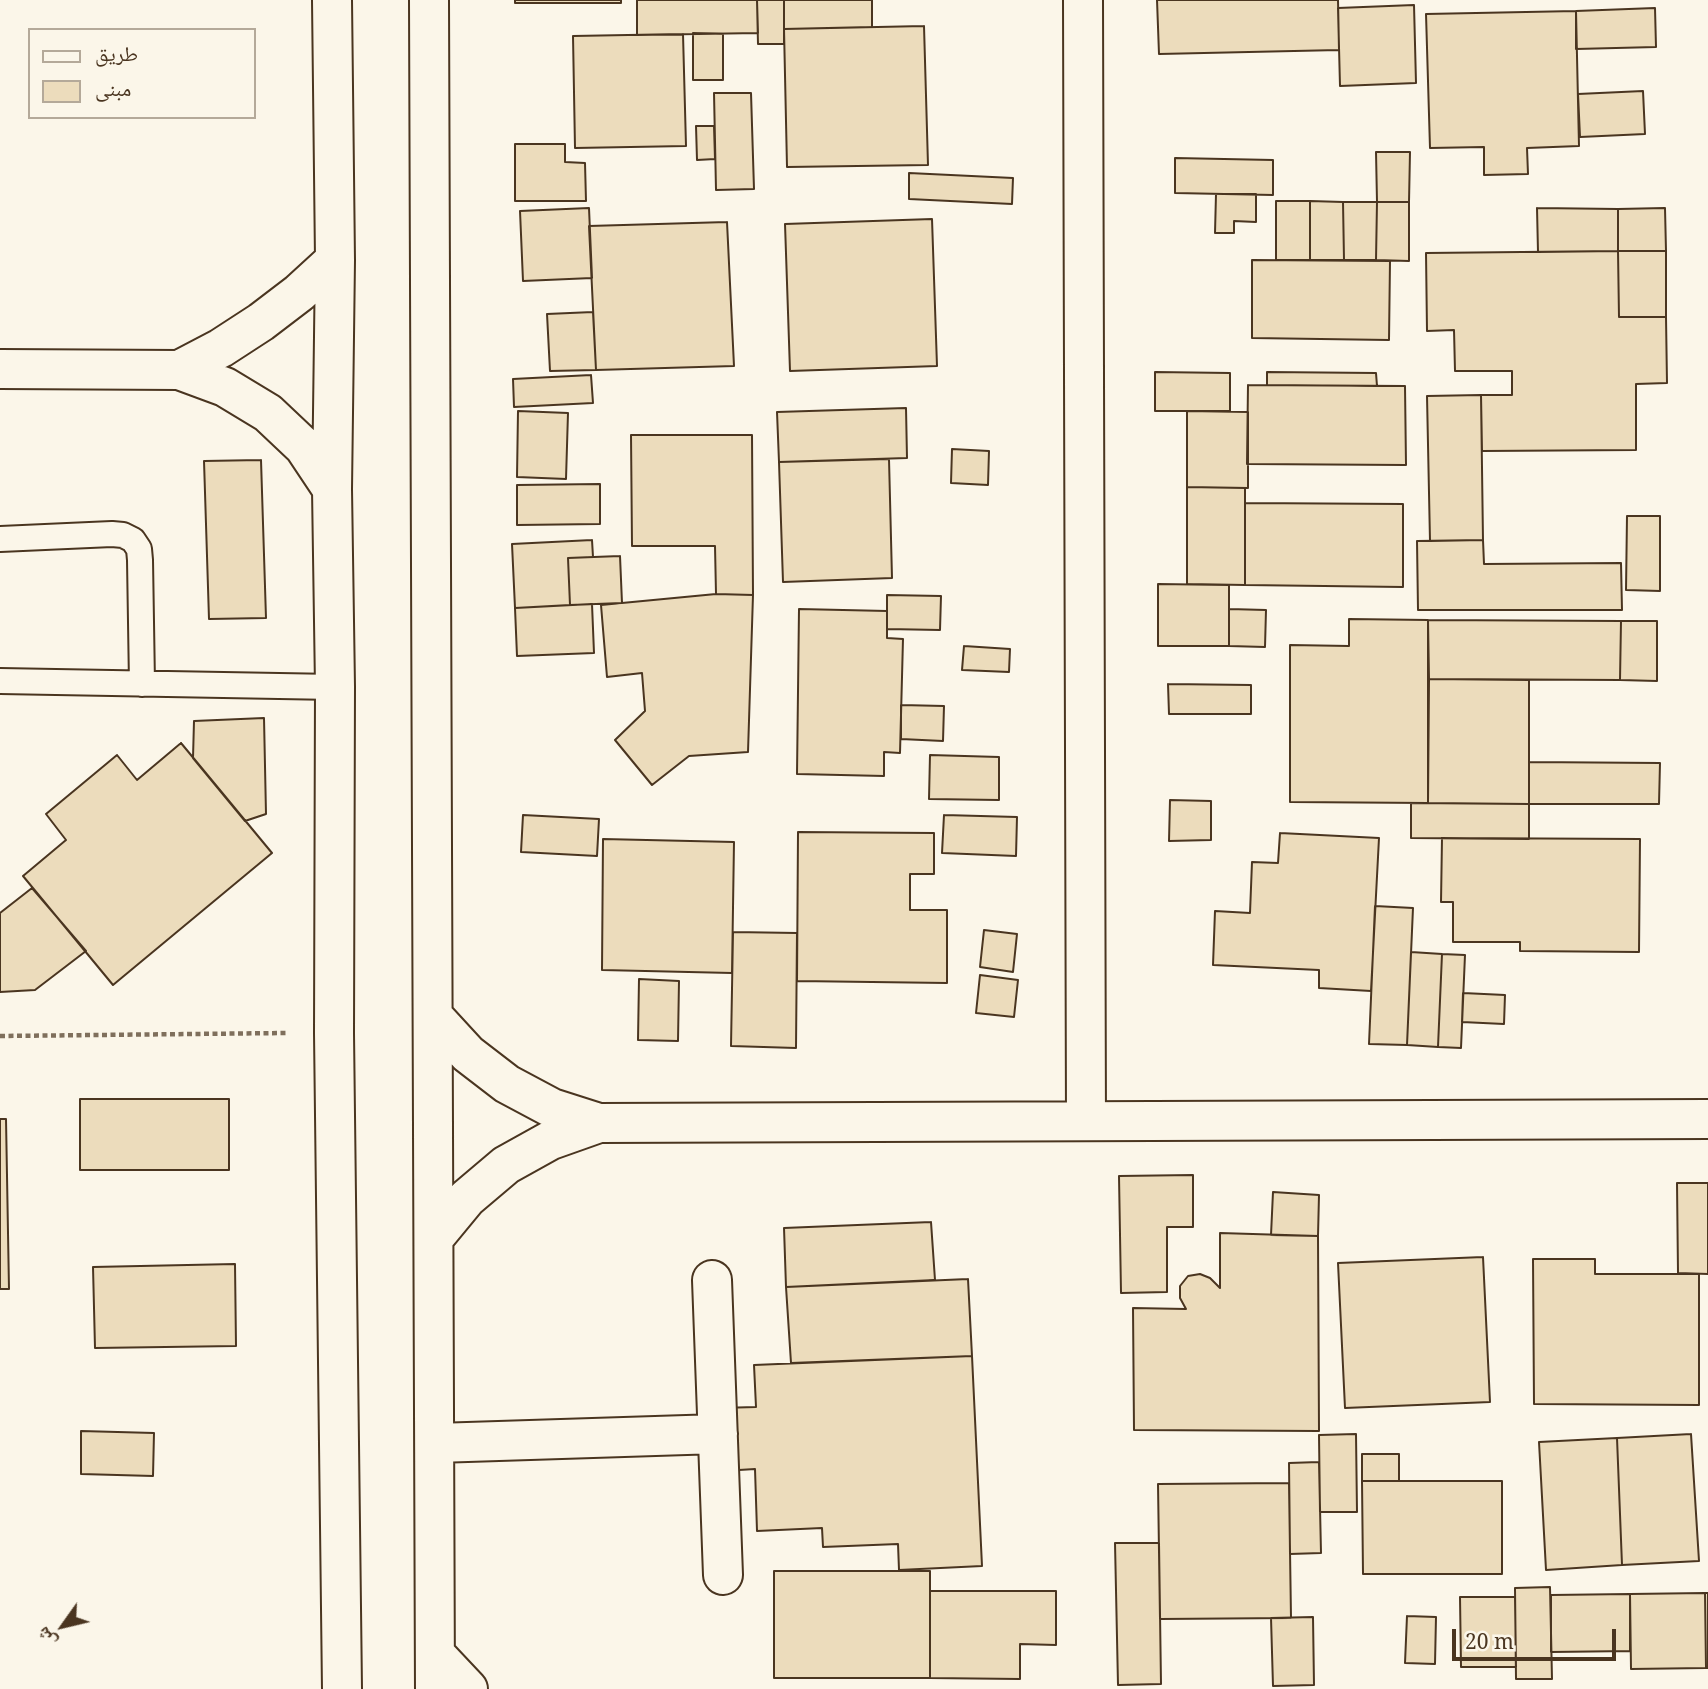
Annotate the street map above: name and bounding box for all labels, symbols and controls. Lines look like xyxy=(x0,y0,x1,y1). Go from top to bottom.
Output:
legend xyxy=(28,28,256,119)
text: طريق xyxy=(95,39,138,67)
text: مبنى xyxy=(95,74,131,102)
north arrow xyxy=(28,1591,98,1661)
scale bar xyxy=(1456,1616,1620,1660)
text: ش xyxy=(29,1622,62,1653)
text: 20 m xyxy=(1465,1627,1514,1655)

